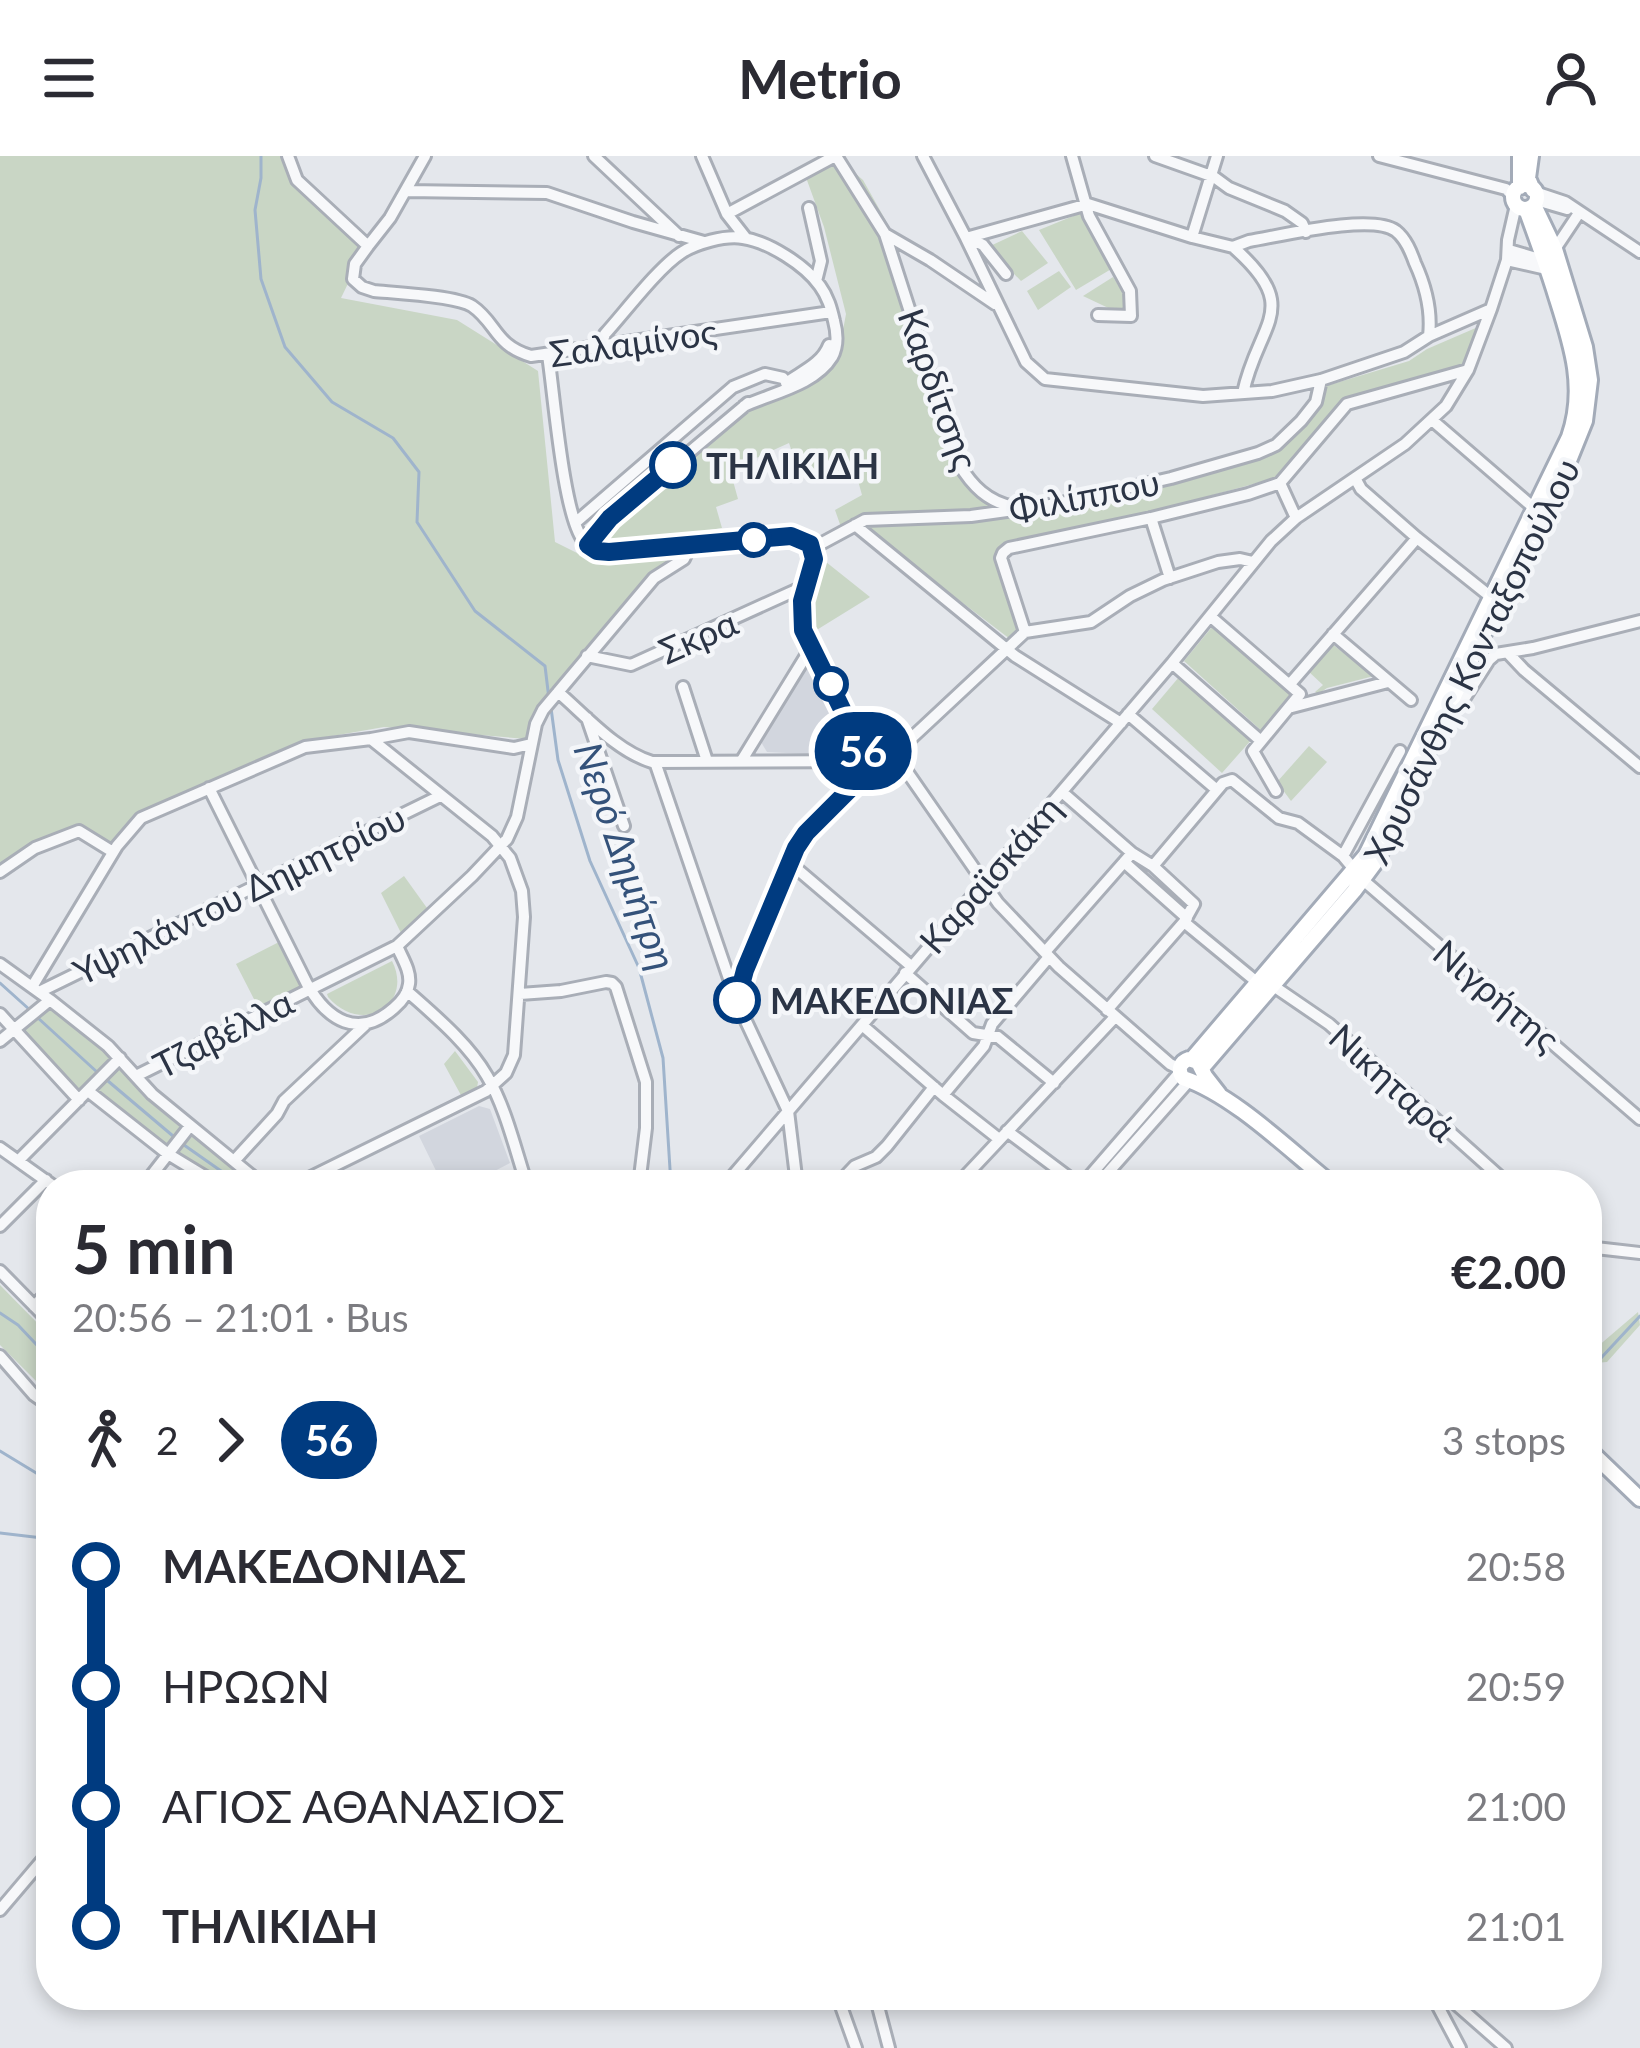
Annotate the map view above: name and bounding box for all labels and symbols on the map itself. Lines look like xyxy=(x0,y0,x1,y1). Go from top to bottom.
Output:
street label: Καρδίτσης xyxy=(890,302,989,476)
street label: Σαλαμίνος xyxy=(547,308,720,376)
marker: ΤΗΛΙΚΙΔΗ xyxy=(651,443,695,487)
place label: ΤΗΛΙΚΙΔΗ xyxy=(706,443,879,487)
street label: Χρυσάνθης Κονταξοπούλου xyxy=(1354,451,1588,871)
street label: Φιλίππου xyxy=(1005,459,1163,531)
unlabelled marker xyxy=(738,524,770,556)
street label: Σκρα xyxy=(652,599,745,673)
unlabelled marker xyxy=(815,668,847,700)
line badge: 56 xyxy=(809,712,917,790)
water label: Νερό Δημήτρη xyxy=(566,736,686,976)
street label: Καραϊσκάκη xyxy=(910,786,1070,962)
street label: Υψηλάντου Δημητρίου xyxy=(66,794,412,994)
street label: Νιγρήτης xyxy=(1425,930,1569,1060)
marker: ΜΑΚΕΔΟΝΙΑΣ xyxy=(715,978,759,1022)
place label: ΜΑΚΕΔΟΝΙΑΣ xyxy=(770,978,1013,1022)
street label: Τζαβέλλα xyxy=(146,979,301,1087)
street label: Νικηταρά xyxy=(1321,1014,1466,1150)

